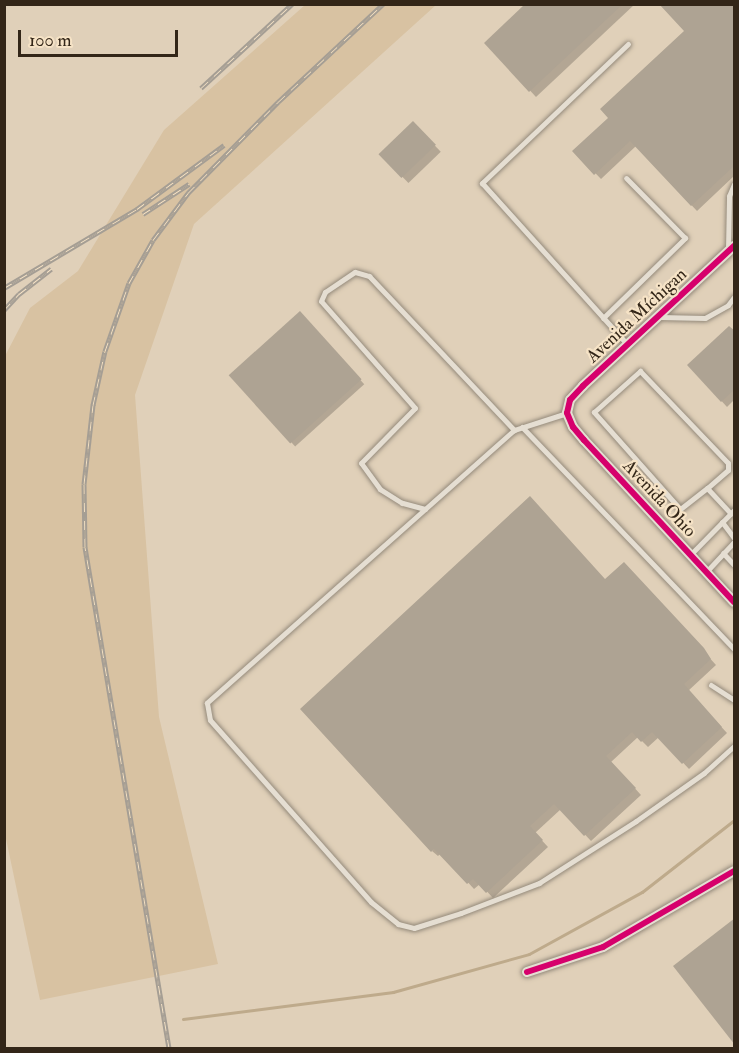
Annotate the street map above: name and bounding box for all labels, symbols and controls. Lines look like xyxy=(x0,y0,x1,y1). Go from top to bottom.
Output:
scale bar xyxy=(21,18,182,56)
text: 100 m xyxy=(29,29,72,52)
street label: Avenida Míchigan xyxy=(582,264,692,368)
street label: Avenida Ohio xyxy=(618,456,700,542)

